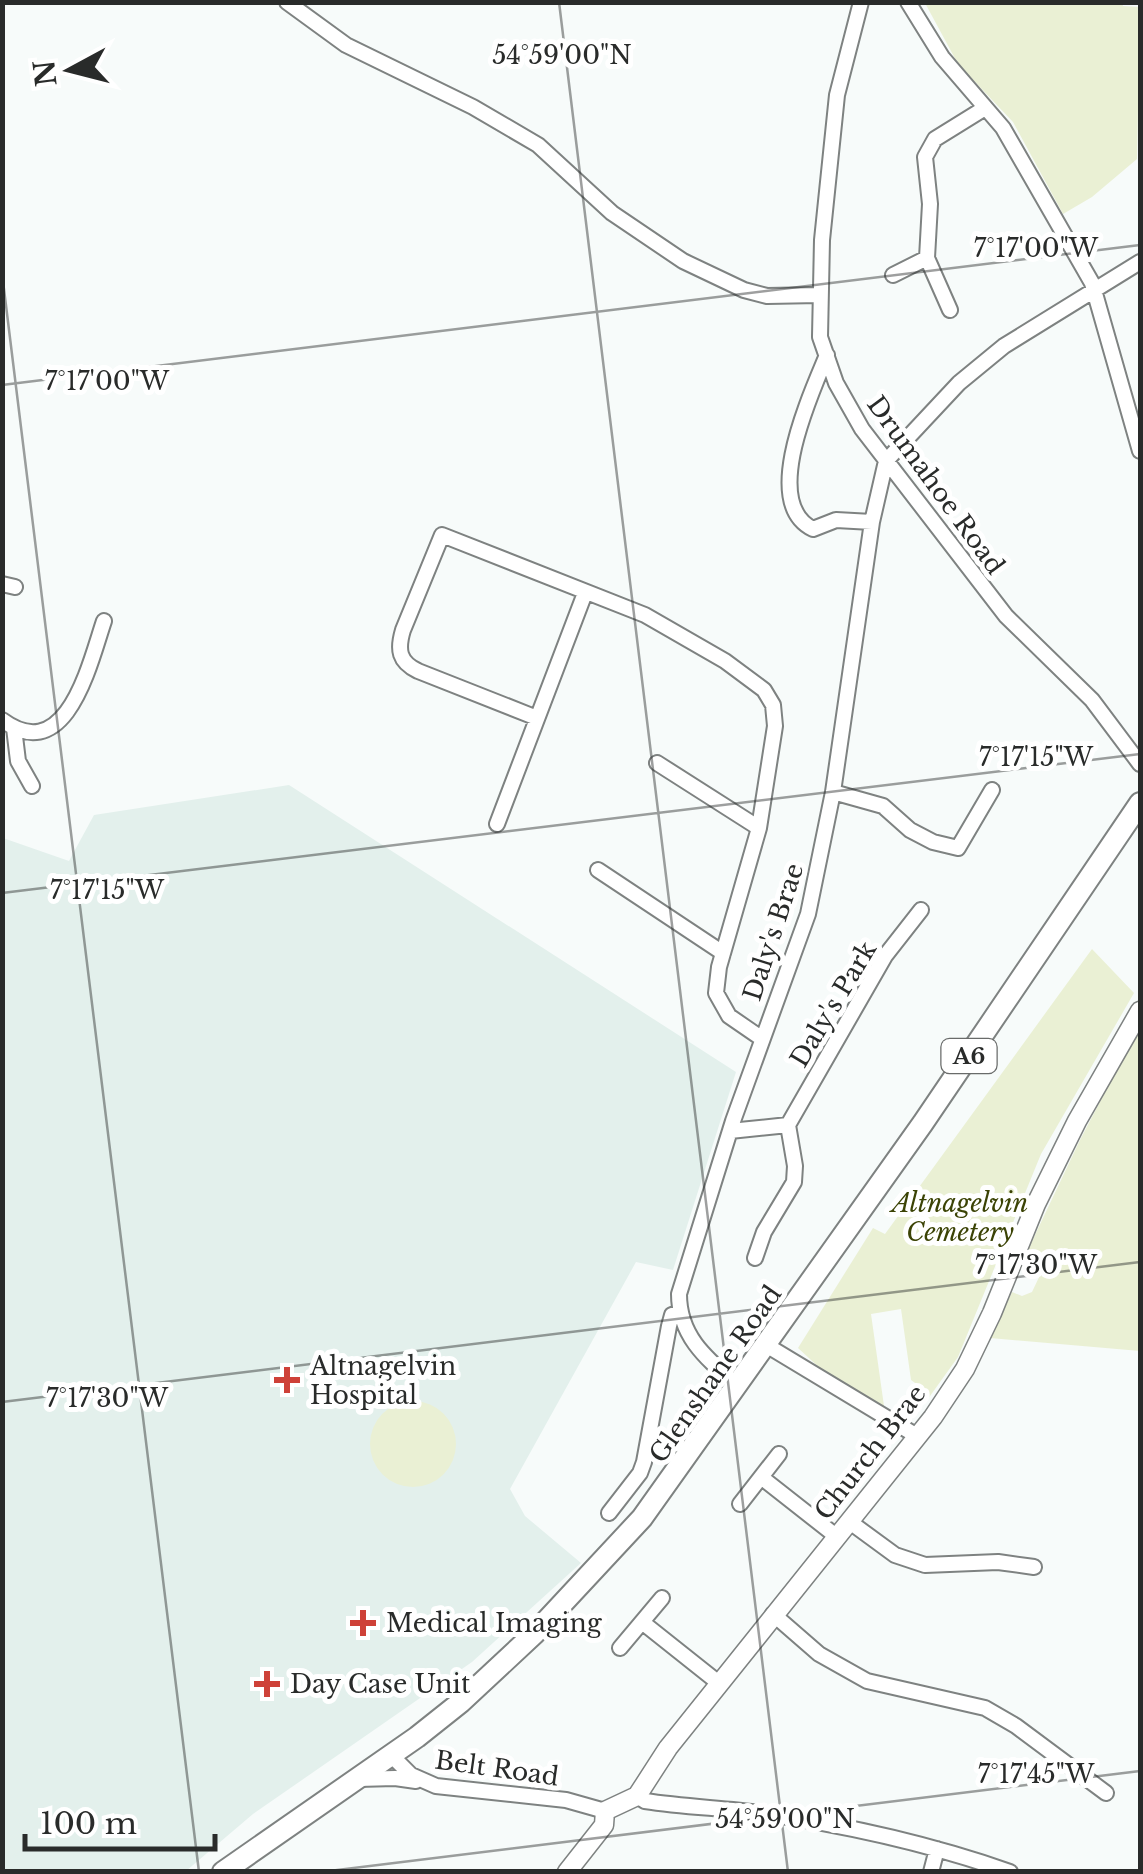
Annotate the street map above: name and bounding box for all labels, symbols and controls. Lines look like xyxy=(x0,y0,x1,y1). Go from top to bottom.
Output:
north arrow xyxy=(20,20,120,120)
text: 54°59'00"N xyxy=(492,40,632,71)
text: N xyxy=(27,58,65,88)
text: 7°17'00"W xyxy=(974,233,1099,264)
text: 7°17'00"W xyxy=(45,366,170,397)
street label: Drumahoe Road xyxy=(860,390,1011,581)
text: 7°17'15"W xyxy=(979,742,1094,773)
street label: Daly's Brae xyxy=(737,860,810,1005)
text: 7°17'15"W xyxy=(50,875,165,906)
street label: Daly's Park xyxy=(784,935,883,1073)
road number: A6 xyxy=(942,1039,996,1073)
park label: Altnagelvin Cemetery xyxy=(889,1188,1028,1248)
text: 7°17'30"W xyxy=(975,1250,1098,1281)
street label: Glenshane Road xyxy=(643,1280,788,1469)
place label: Altnagelvin Hospital xyxy=(309,1351,456,1411)
marker: Altnagelvin Hospital xyxy=(274,1367,300,1393)
street label: Church Brae xyxy=(808,1379,933,1526)
text: 7°17'30"W xyxy=(46,1383,169,1414)
place label: Medical Imaging xyxy=(386,1608,603,1639)
marker: Medical Imaging xyxy=(350,1610,376,1636)
place label: Day Case Unit xyxy=(290,1669,471,1700)
marker: Day Case Unit xyxy=(254,1671,280,1697)
street label: Belt Road xyxy=(433,1744,561,1793)
text: 7°17'45"W xyxy=(978,1759,1095,1790)
scale bar xyxy=(25,1789,215,1851)
text: 54°59'00"N xyxy=(715,1804,855,1835)
text: 100 m xyxy=(40,1805,137,1842)

